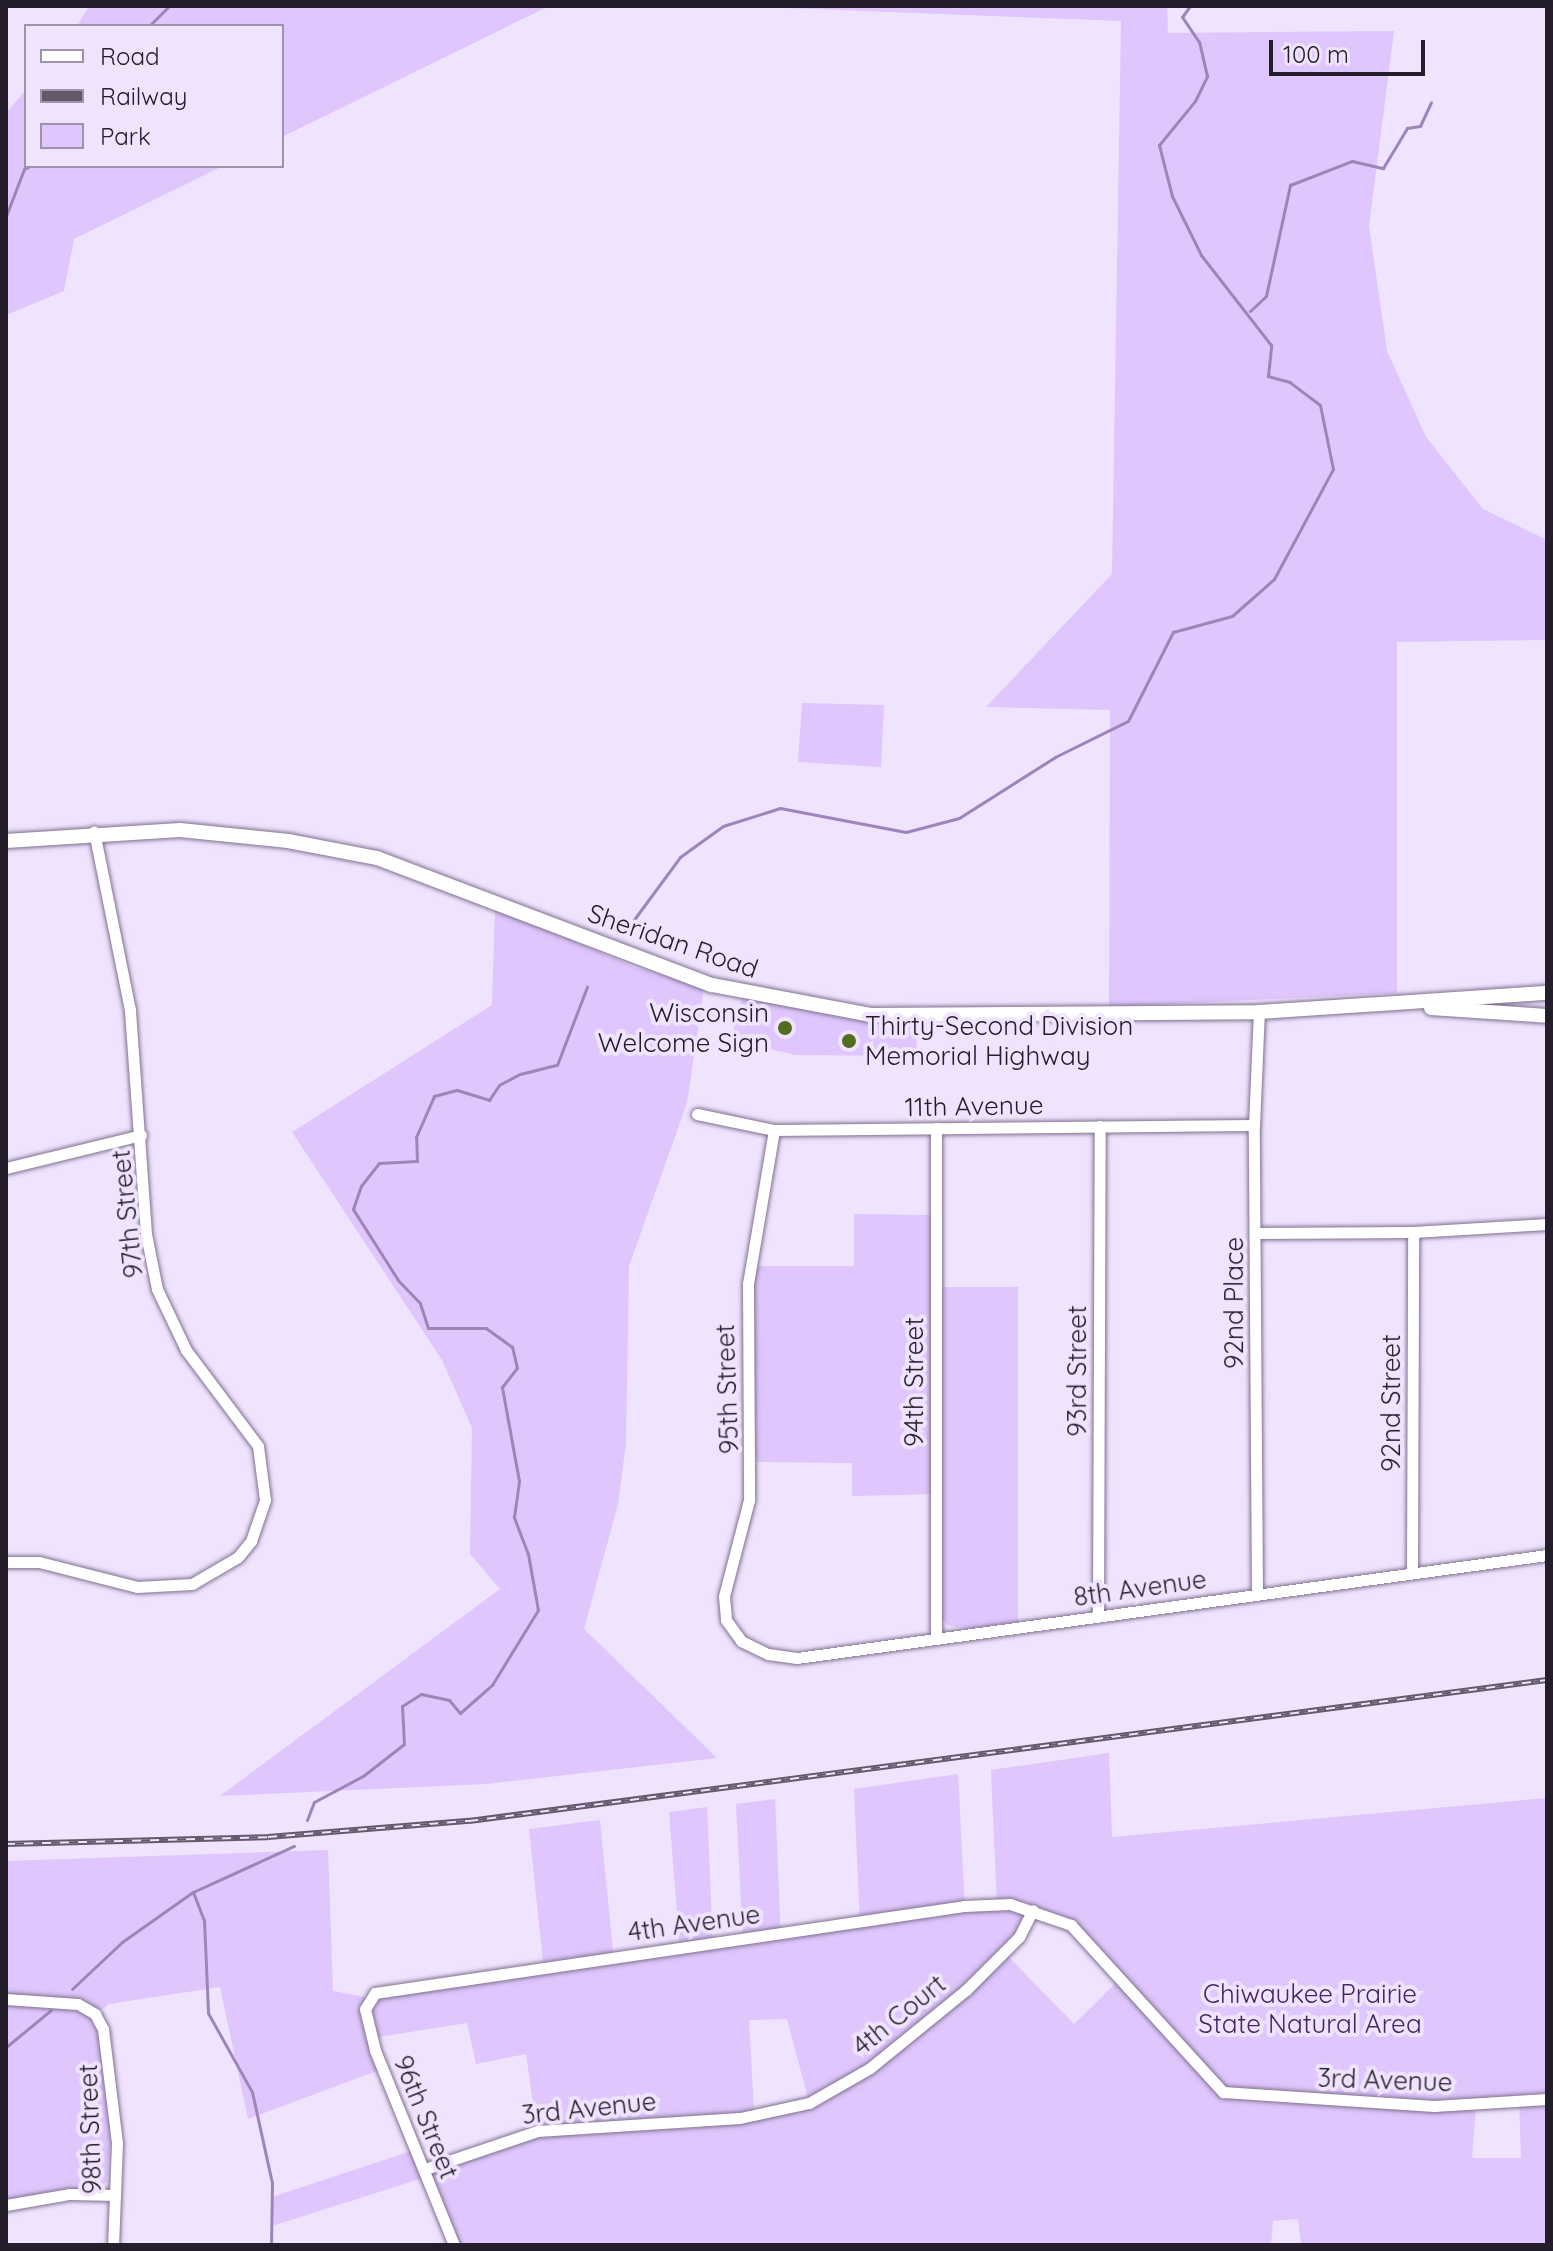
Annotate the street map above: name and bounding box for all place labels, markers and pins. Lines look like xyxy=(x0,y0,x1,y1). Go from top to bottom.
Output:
place label: Wisconsin Welcome Sign xyxy=(598,997,769,1058)
place label: Thirty-Second Division Memorial Highway xyxy=(865,1010,1133,1072)
marker: Wisconsin Welcome Sign xyxy=(776,1019,794,1037)
marker: Thirty-Second Division Memorial Highway xyxy=(840,1032,858,1050)

